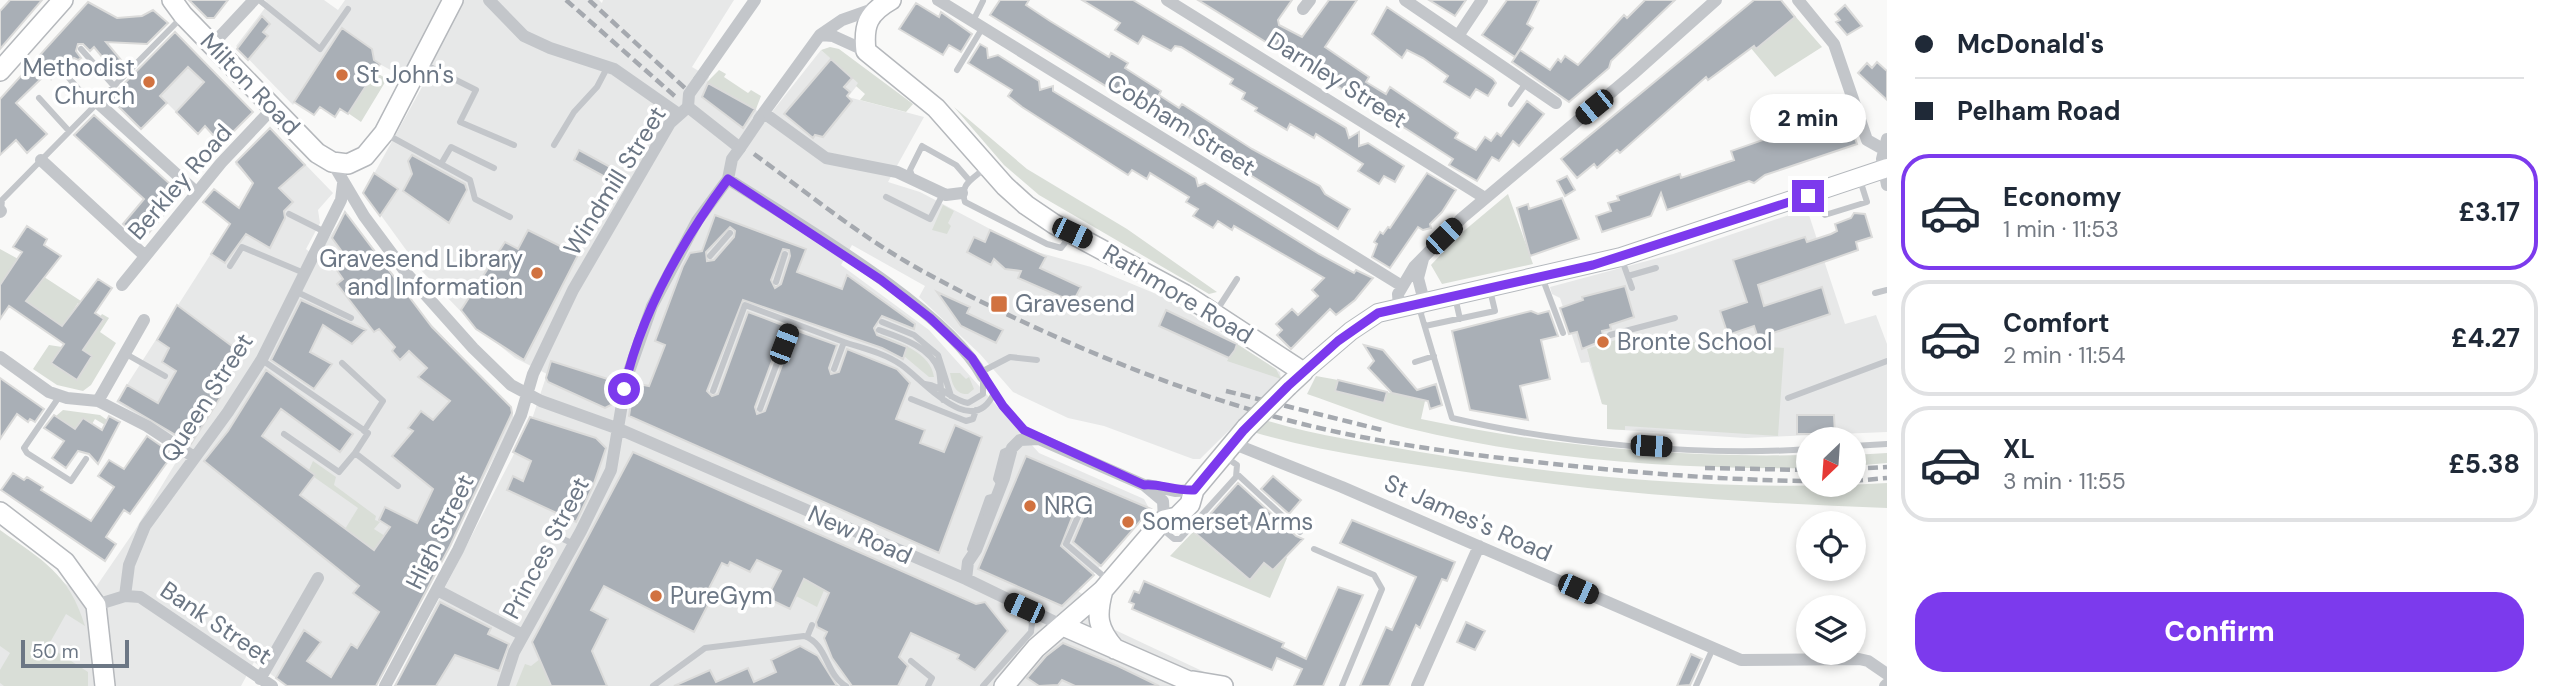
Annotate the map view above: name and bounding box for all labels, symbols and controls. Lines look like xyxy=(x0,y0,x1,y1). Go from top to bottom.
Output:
street label: Darnley Street xyxy=(1262,24,1413,135)
street label: Milton Road xyxy=(194,26,307,141)
text: McDonald's xyxy=(1957,27,2104,61)
place label: Methodist Church xyxy=(22,52,135,111)
place label: St John's xyxy=(356,59,454,90)
marker: St John's xyxy=(334,67,350,83)
street label: Cobham Street xyxy=(1101,67,1261,183)
marker: Methodist Church xyxy=(141,74,157,90)
car xyxy=(1572,86,1617,128)
callout: 2 min xyxy=(1750,94,1866,144)
text: Pelham Road xyxy=(1957,94,2121,128)
street label: Windmill Street xyxy=(556,100,673,261)
text: 2 min xyxy=(1777,103,1839,133)
street label: Berkley Road xyxy=(121,117,238,246)
route end xyxy=(1792,180,1824,212)
text: Economy xyxy=(2003,180,2121,214)
icon: car xyxy=(1919,181,1982,244)
text: £3.17 xyxy=(2459,195,2520,229)
car xyxy=(1422,214,1467,258)
text: 1 min · 11:53 xyxy=(2003,214,2119,244)
car xyxy=(1049,215,1096,251)
street label: Rathmore Road xyxy=(1098,237,1259,351)
place label: Gravesend Library and Information xyxy=(319,243,523,302)
marker: Gravesend Library and Information xyxy=(529,265,545,281)
place label: Gravesend xyxy=(1015,288,1135,319)
marker: Gravesend xyxy=(989,294,1009,314)
text: Comfort xyxy=(2003,306,2109,340)
icon: car xyxy=(1919,307,1982,370)
car xyxy=(767,321,802,367)
text: £4.27 xyxy=(2451,321,2520,355)
place label: Bronte School xyxy=(1617,326,1772,357)
street label: Queen Street xyxy=(153,327,260,468)
marker: Bronte School xyxy=(1595,334,1611,350)
text: 2 min · 11:54 xyxy=(2003,340,2125,370)
route start xyxy=(608,373,640,405)
north arrow xyxy=(1796,427,1866,497)
map controls xyxy=(1796,427,1866,665)
text: XL xyxy=(2003,432,2035,466)
icon: car xyxy=(1919,433,1982,496)
car xyxy=(1630,434,1673,458)
text: £5.38 xyxy=(2448,447,2520,481)
text: 3 min · 11:55 xyxy=(2003,466,2126,496)
street label: St James's Road xyxy=(1380,467,1557,568)
street label: High Street xyxy=(399,469,481,594)
street label: Princes Street xyxy=(495,472,596,624)
place label: NRG xyxy=(1044,490,1093,521)
street label: New Road xyxy=(804,498,917,571)
marker: NRG xyxy=(1022,498,1038,514)
place label: Somerset Arms xyxy=(1142,506,1313,537)
button: locate xyxy=(1796,511,1866,581)
marker: Somerset Arms xyxy=(1120,514,1136,530)
car xyxy=(1555,571,1602,607)
street label: Bank Street xyxy=(155,574,278,671)
place label: PureGym xyxy=(670,580,773,611)
marker: PureGym xyxy=(648,588,664,604)
car xyxy=(1001,590,1048,626)
button: Confirm xyxy=(1915,592,2524,672)
button: layers xyxy=(1796,595,1866,665)
scale bar xyxy=(21,637,130,669)
text: 50 m xyxy=(32,639,79,664)

